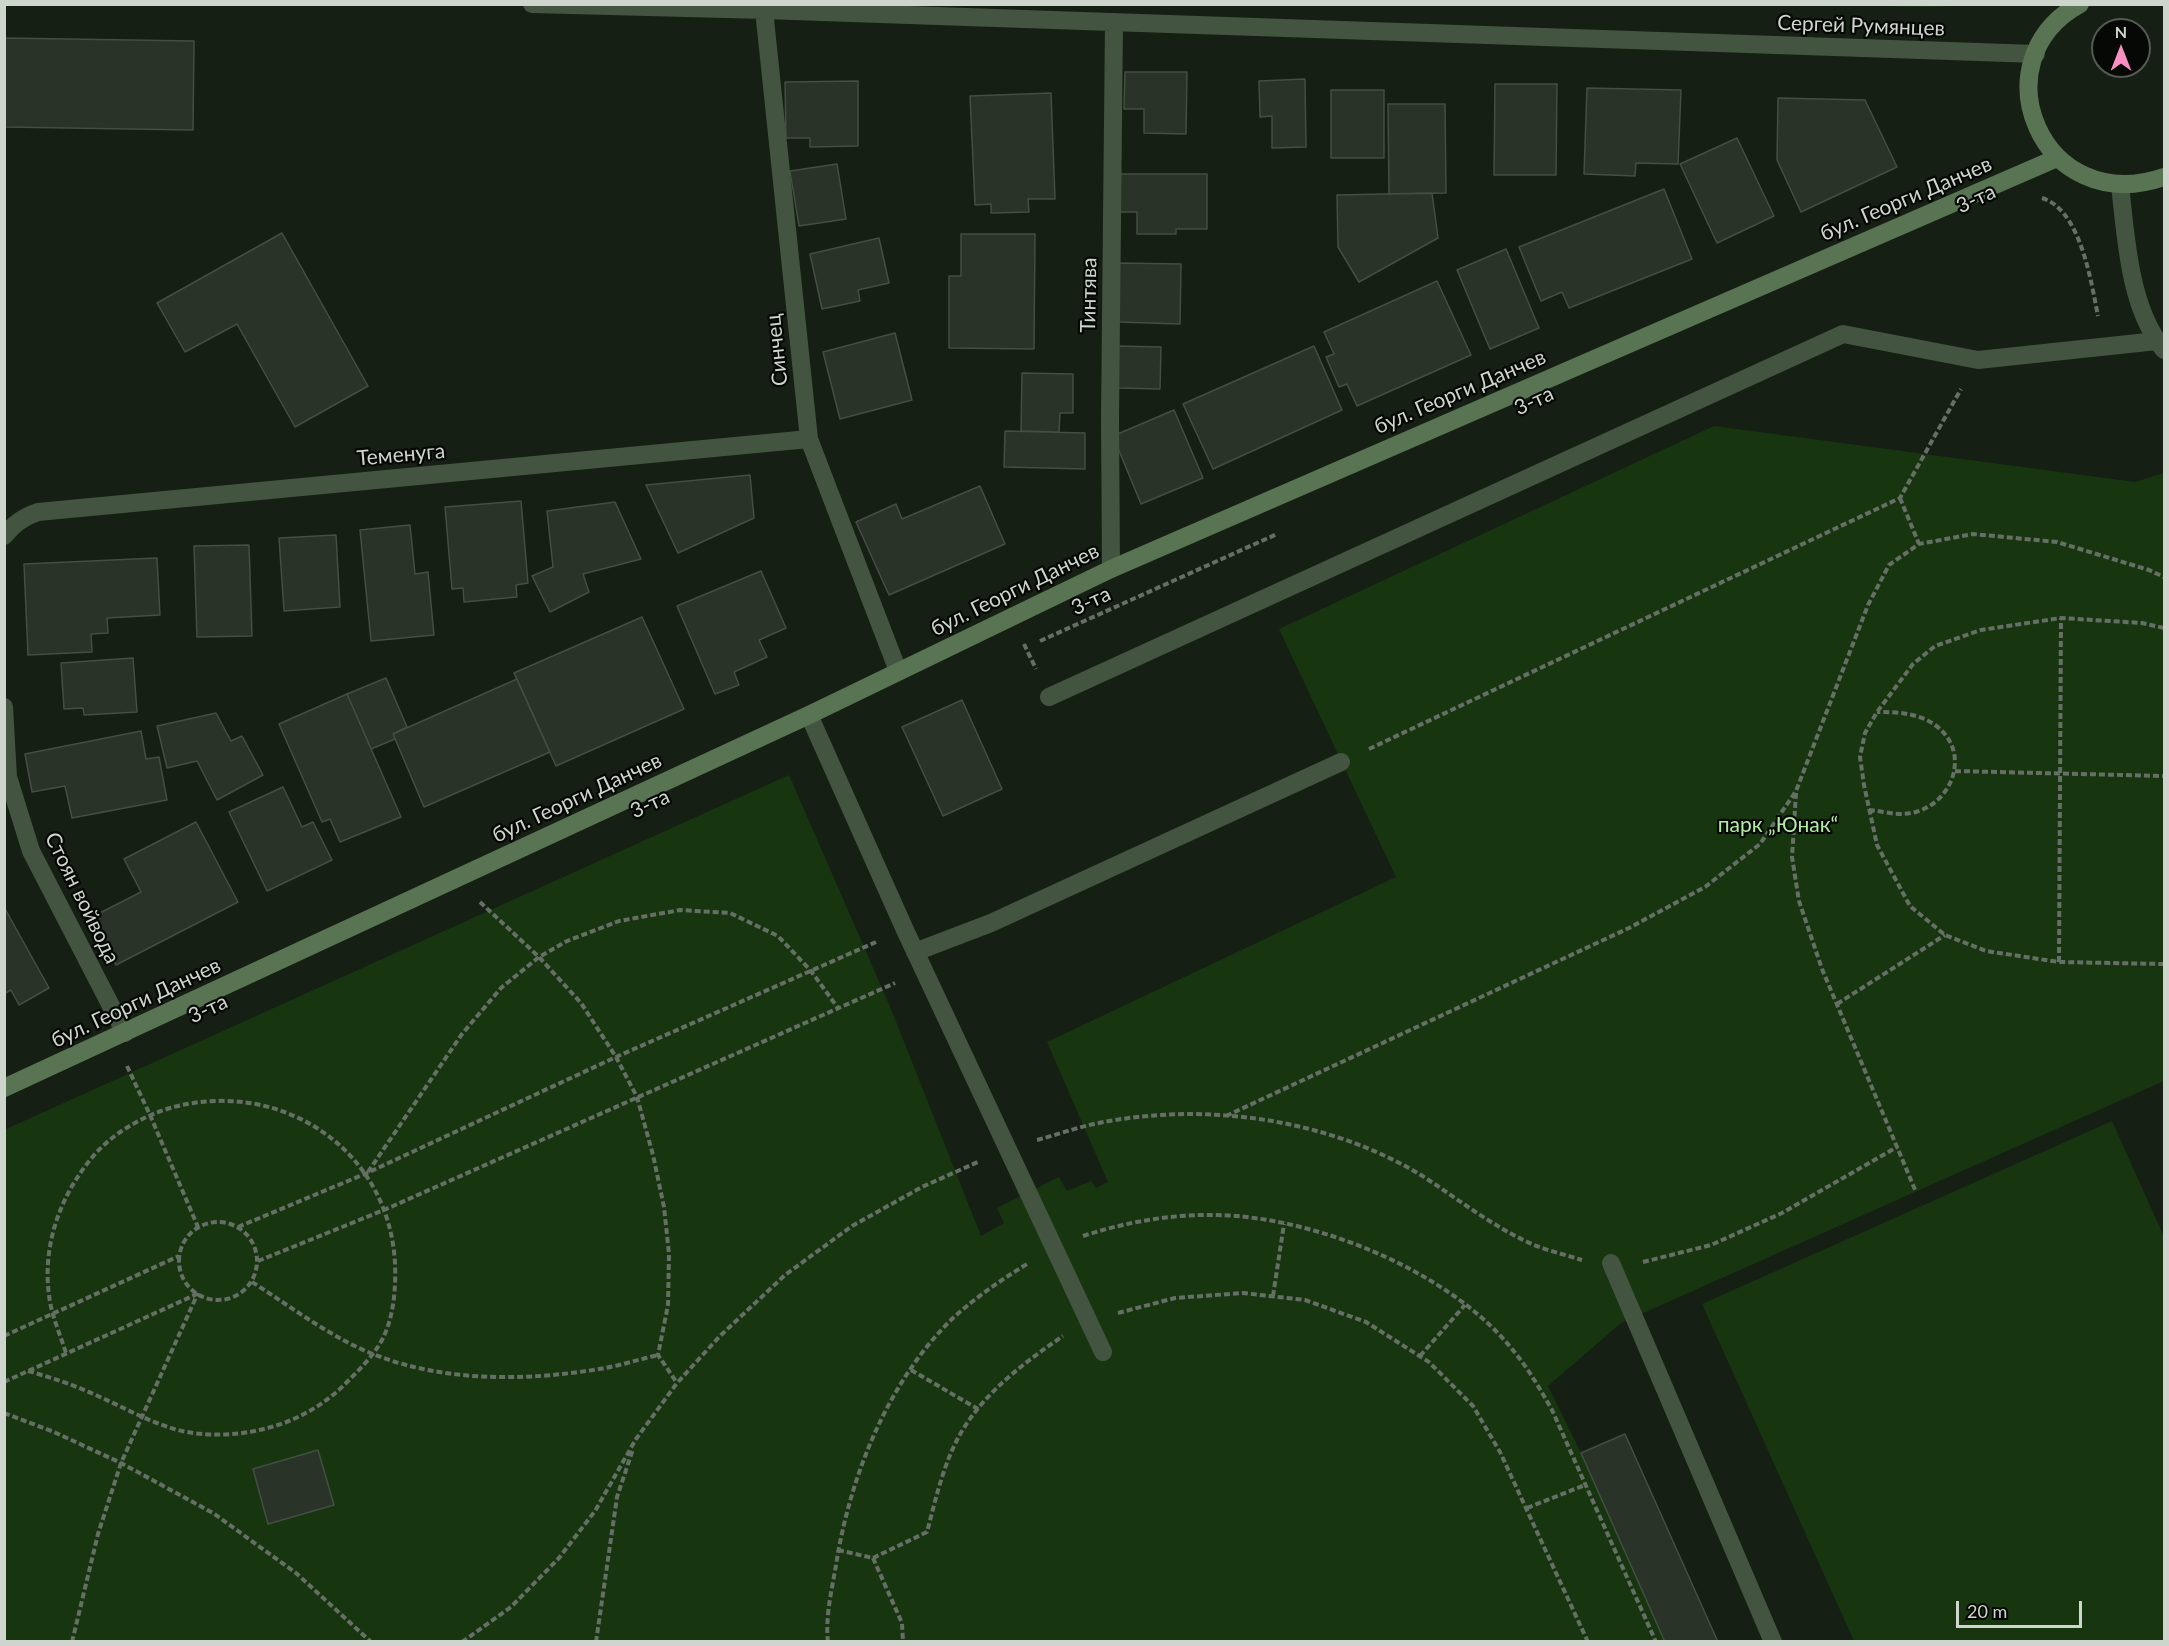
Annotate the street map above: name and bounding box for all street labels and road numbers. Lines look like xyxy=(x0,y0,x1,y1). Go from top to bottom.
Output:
street label: Сергей Румянцев xyxy=(1777,10,1945,42)
street label: бул. Георги Данчев xyxy=(1816,151,1996,247)
street label: 3-та xyxy=(1952,179,2000,219)
street label: Тинтява xyxy=(1076,257,1102,333)
street label: Синчец xyxy=(761,313,793,387)
street label: бул. Георги Данчев xyxy=(1370,344,1550,440)
street label: 3-та xyxy=(1510,381,1558,421)
street label: Теменуга xyxy=(356,439,446,471)
street label: бул. Георги Данчев xyxy=(927,538,1103,642)
street label: 3-та xyxy=(1067,581,1115,621)
street label: бул. Георги Данчев xyxy=(488,748,666,848)
street label: 3-та xyxy=(626,784,674,824)
street label: Стоян войвода xyxy=(39,828,125,968)
street label: бул. Георги Данчев xyxy=(47,953,225,1053)
street label: 3-та xyxy=(184,989,232,1029)

